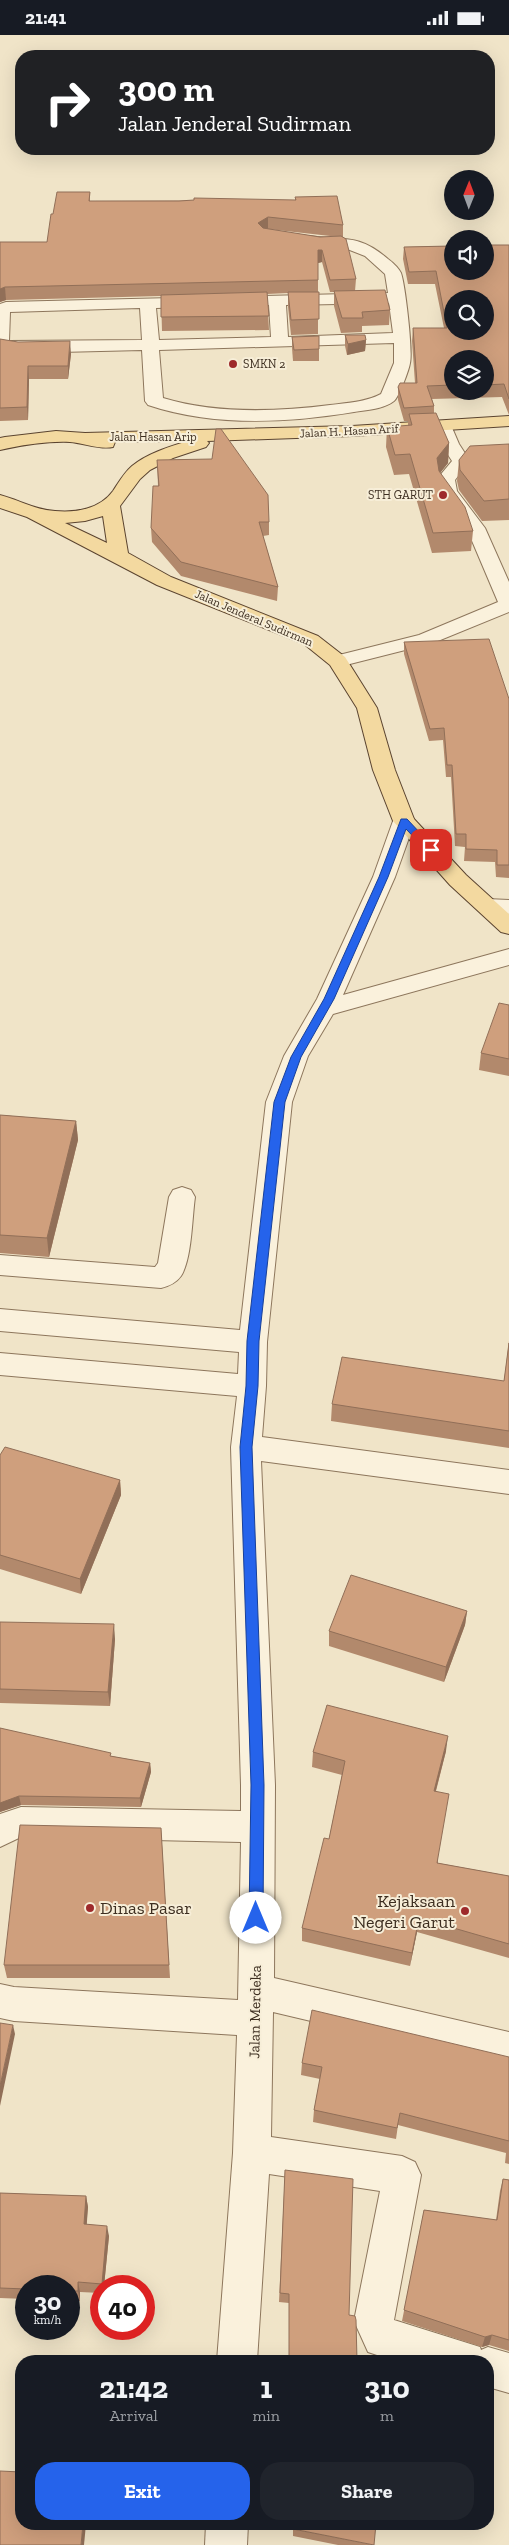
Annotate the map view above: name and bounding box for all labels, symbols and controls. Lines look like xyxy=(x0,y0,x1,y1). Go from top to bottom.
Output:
text: 21:41 xyxy=(25,6,66,29)
text: 300 m xyxy=(118,68,214,110)
icon: right xyxy=(35,70,100,135)
text: Jalan Jenderal Sudirman xyxy=(118,110,351,137)
north arrow xyxy=(444,170,494,220)
map controls xyxy=(444,170,494,400)
button: sound xyxy=(444,230,494,280)
button: search xyxy=(444,290,494,340)
button: layers xyxy=(444,350,494,400)
place label: SMKN 2 xyxy=(243,357,285,371)
marker: SMKN 2 xyxy=(227,358,239,370)
street label: Jalan H. Hasan Arif xyxy=(299,421,400,441)
street label: Jalan Hasan Arip xyxy=(109,430,197,444)
place label: STH GARUT xyxy=(368,488,434,502)
marker: STH GARUT xyxy=(437,489,449,501)
street label: Jalan Jenderal Sudirman xyxy=(193,587,315,649)
pin xyxy=(410,829,452,871)
icon: arrive xyxy=(417,836,445,864)
place label: Kejaksaan Negeri Garut xyxy=(353,1890,456,1933)
position arrow xyxy=(229,1891,281,1943)
place label: Dinas Pasar xyxy=(100,1897,192,1919)
marker: Dinas Pasar xyxy=(84,1902,96,1914)
marker: Kejaksaan Negeri Garut xyxy=(459,1905,471,1917)
street label: Jalan Merdeka xyxy=(245,1965,265,2059)
speed limit sign: 40 xyxy=(90,2275,155,2340)
text: 30 xyxy=(34,2286,61,2316)
text: km/h xyxy=(34,2313,61,2327)
text: 21:42 xyxy=(99,2370,168,2406)
text: 1 xyxy=(260,2370,272,2406)
text: 310 xyxy=(364,2370,410,2406)
text: Arrival xyxy=(110,2406,158,2425)
text: min xyxy=(253,2406,280,2425)
text: m xyxy=(380,2406,394,2425)
button: Exit xyxy=(35,2462,250,2520)
button: Share xyxy=(260,2462,474,2520)

